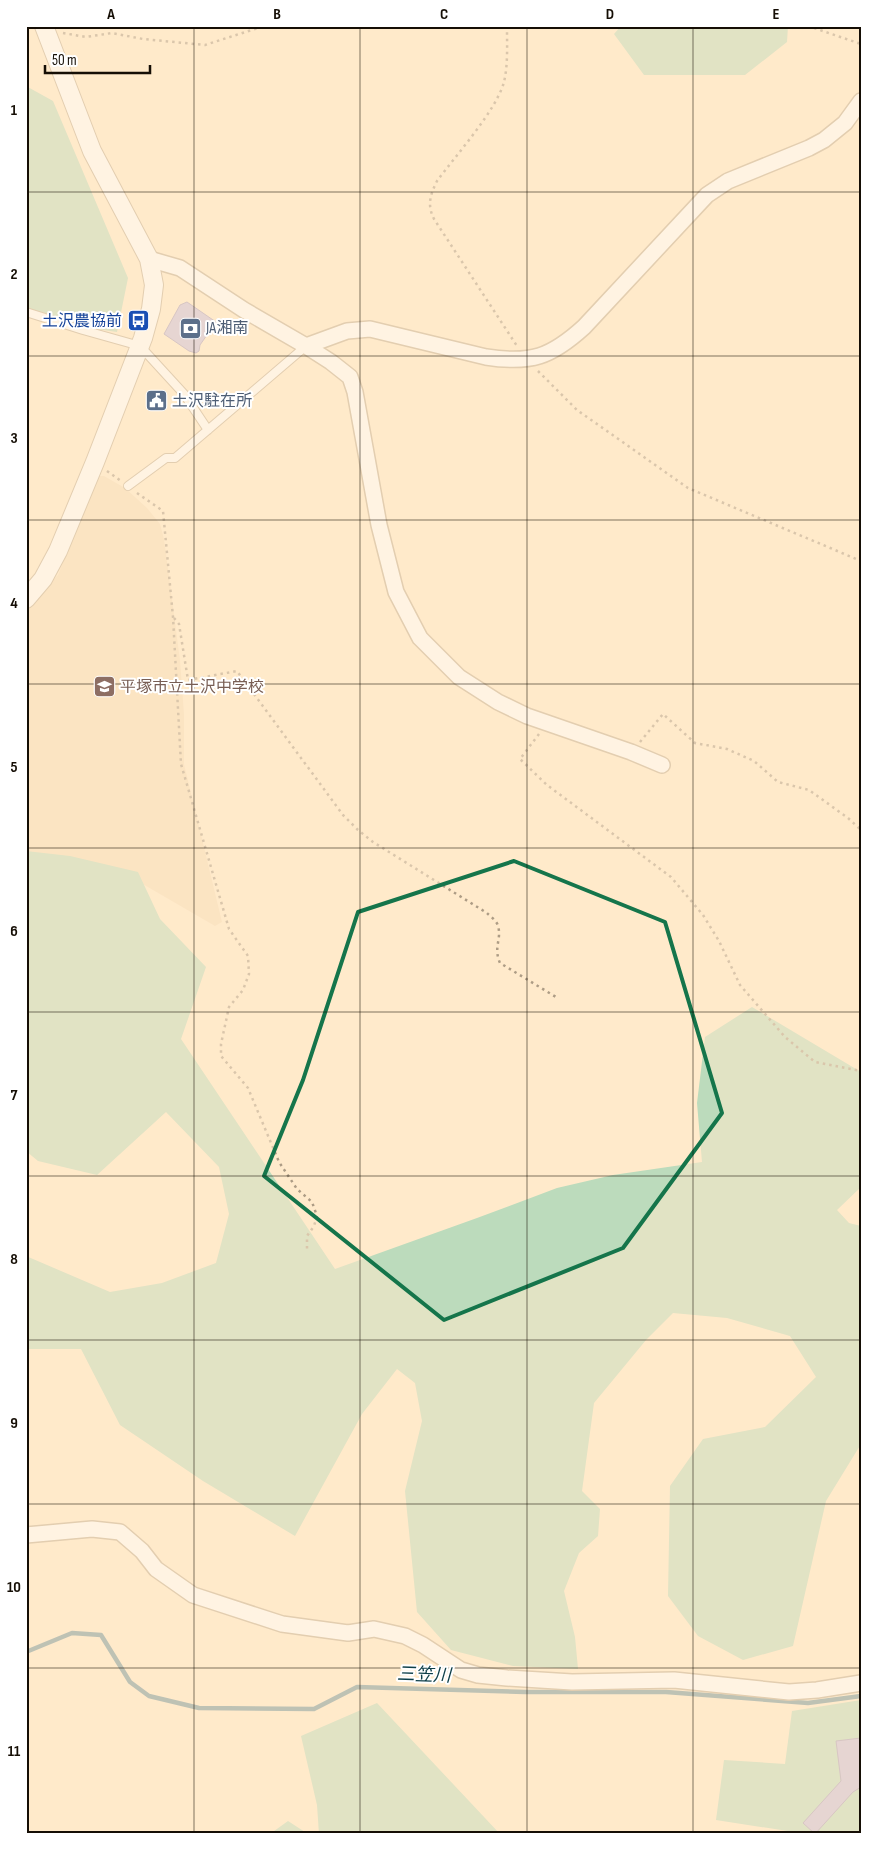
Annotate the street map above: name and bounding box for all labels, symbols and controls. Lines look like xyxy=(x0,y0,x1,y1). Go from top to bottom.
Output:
text: A xyxy=(106,5,115,24)
text: B xyxy=(273,5,281,24)
text: C xyxy=(440,5,448,24)
text: D xyxy=(606,5,614,24)
text: E xyxy=(773,5,780,24)
scale bar xyxy=(45,42,150,74)
text: 50 m xyxy=(52,51,77,70)
text: 1 xyxy=(11,101,18,120)
text: 2 xyxy=(10,265,18,284)
bus stop icon: 土沢農協前 xyxy=(126,309,150,333)
place label: 土沢農協前 xyxy=(42,312,122,331)
bank icon: JA湘南 xyxy=(178,316,202,340)
place label: JA湘南 xyxy=(205,319,248,338)
public building icon: 土沢駐在所 xyxy=(144,389,168,413)
place label: 土沢駐在所 xyxy=(172,392,252,411)
text: 3 xyxy=(10,429,18,448)
text: 4 xyxy=(10,594,18,613)
school or university icon: 平塚市立土沢中学校 xyxy=(92,675,116,699)
place label: 平塚市立土沢中学校 xyxy=(120,678,264,697)
text: 5 xyxy=(10,758,18,777)
text: 6 xyxy=(10,922,18,941)
text: 7 xyxy=(11,1086,18,1105)
text: 8 xyxy=(10,1250,18,1269)
text: 9 xyxy=(10,1414,18,1433)
text: 10 xyxy=(7,1578,21,1597)
water label: 三笠川 xyxy=(397,1664,453,1687)
text: 11 xyxy=(8,1742,21,1761)

